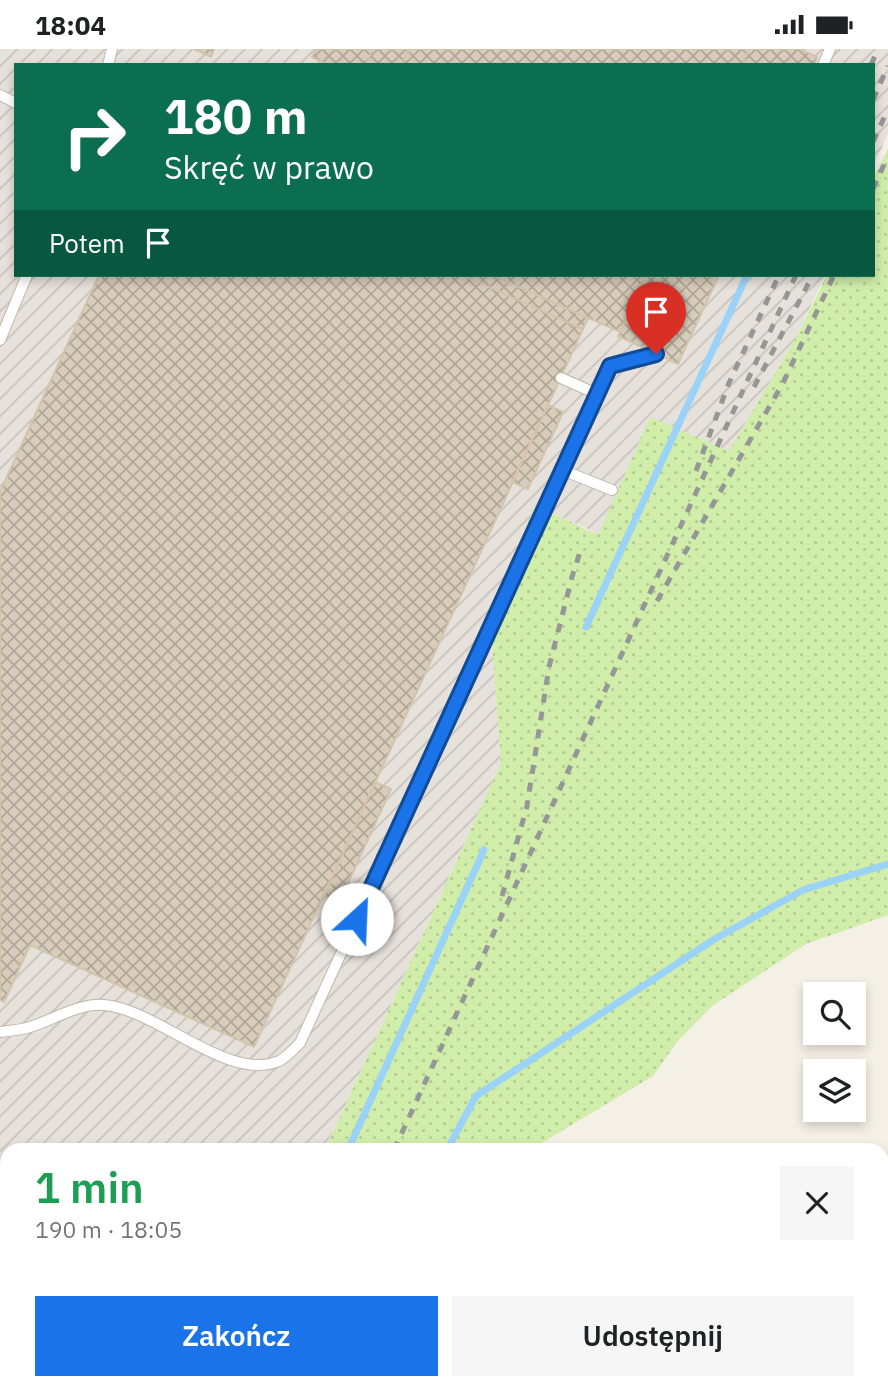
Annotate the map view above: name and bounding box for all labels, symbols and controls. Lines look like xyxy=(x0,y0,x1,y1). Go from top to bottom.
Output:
text: 18:04 xyxy=(35,8,106,42)
text: 180 m xyxy=(164,84,308,147)
icon: right xyxy=(49,91,140,182)
text: Skręć w prawo xyxy=(164,146,374,188)
icon: arrive xyxy=(139,224,177,262)
text: Potem xyxy=(49,226,125,260)
pin xyxy=(626,282,686,354)
icon: arrive xyxy=(637,293,675,331)
position arrow xyxy=(320,882,394,956)
map controls xyxy=(803,982,866,1122)
button: search xyxy=(803,982,866,1045)
button: layers xyxy=(803,1059,866,1122)
text: 1 min xyxy=(35,1160,144,1215)
button: close xyxy=(780,1166,854,1240)
text: 190 m · 18:05 xyxy=(35,1214,182,1244)
button: Zakończ xyxy=(35,1296,438,1376)
button: Udostępnij xyxy=(452,1296,854,1376)

